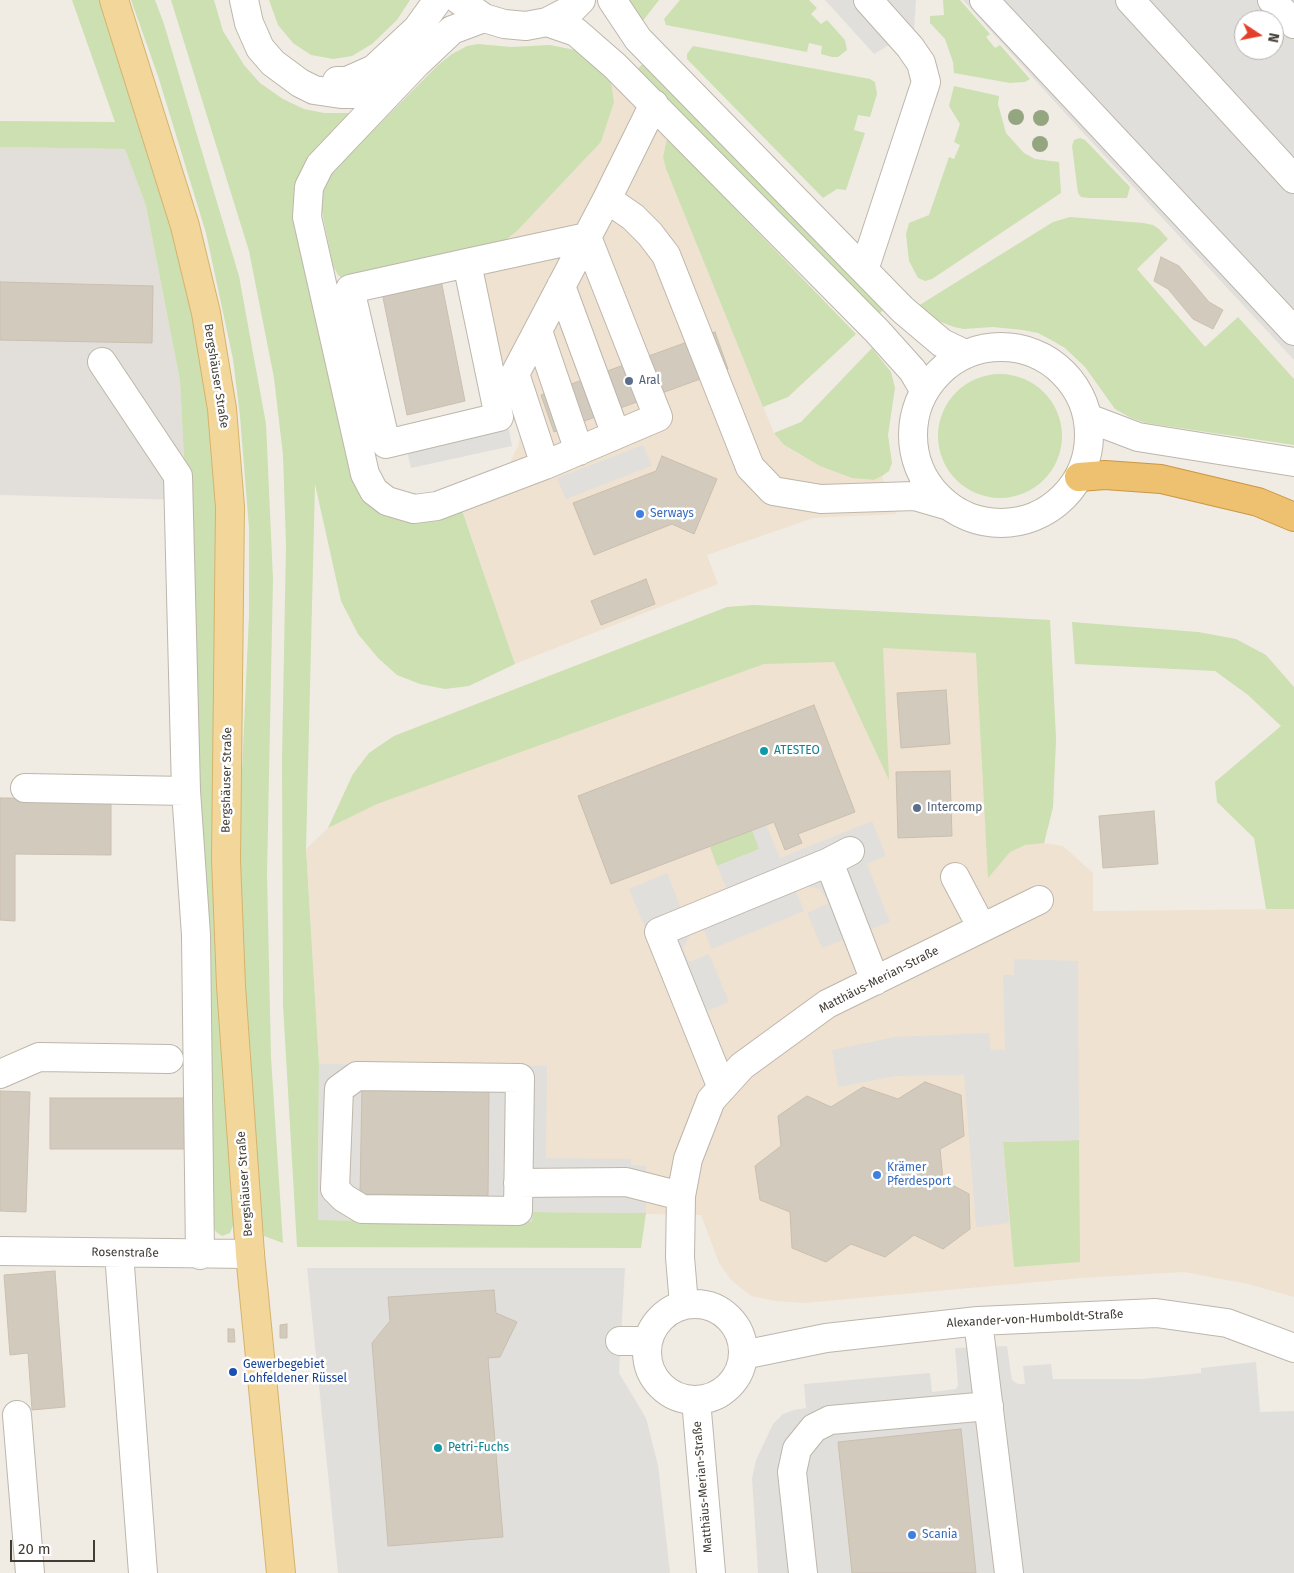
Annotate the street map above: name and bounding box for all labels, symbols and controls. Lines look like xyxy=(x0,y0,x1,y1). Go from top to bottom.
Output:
north arrow xyxy=(1234,10,1284,60)
text: N xyxy=(1264,32,1282,44)
street label: Bergshäuser Straße xyxy=(201,323,231,429)
place label: Aral xyxy=(639,374,660,388)
marker: Aral xyxy=(623,375,635,387)
place label: Serways xyxy=(650,507,694,521)
marker: Serways xyxy=(634,508,646,520)
street label: Bergshäuser Straße xyxy=(219,727,235,833)
place label: ATESTEO xyxy=(774,744,820,758)
marker: ATESTEO xyxy=(758,745,770,757)
place label: Intercomp xyxy=(927,801,982,815)
marker: Intercomp xyxy=(911,802,923,814)
street label: Matthäus-Merian-Straße xyxy=(817,944,941,1016)
street label: Bergshäuser Straße xyxy=(234,1131,256,1237)
place label: Krämer Pferdesport xyxy=(887,1161,951,1189)
marker: Krämer Pferdesport xyxy=(871,1169,883,1181)
street label: Rosenstraße xyxy=(91,1245,159,1261)
street label: Alexander-von-Humboldt-Straße xyxy=(946,1307,1124,1331)
place label: Gewerbegebiet Lohfeldener Rüssel xyxy=(243,1358,347,1386)
marker: Gewerbegebiet Lohfeldener Rüssel xyxy=(227,1366,239,1378)
street label: Matthäus-Merian-Straße xyxy=(690,1420,716,1554)
place label: Petri-Fuchs xyxy=(448,1441,509,1455)
marker: Petri-Fuchs xyxy=(432,1442,444,1454)
place label: Scania xyxy=(922,1528,958,1542)
marker: Scania xyxy=(906,1529,918,1541)
scale bar xyxy=(12,1530,98,1562)
text: 20 m xyxy=(18,1540,51,1558)

